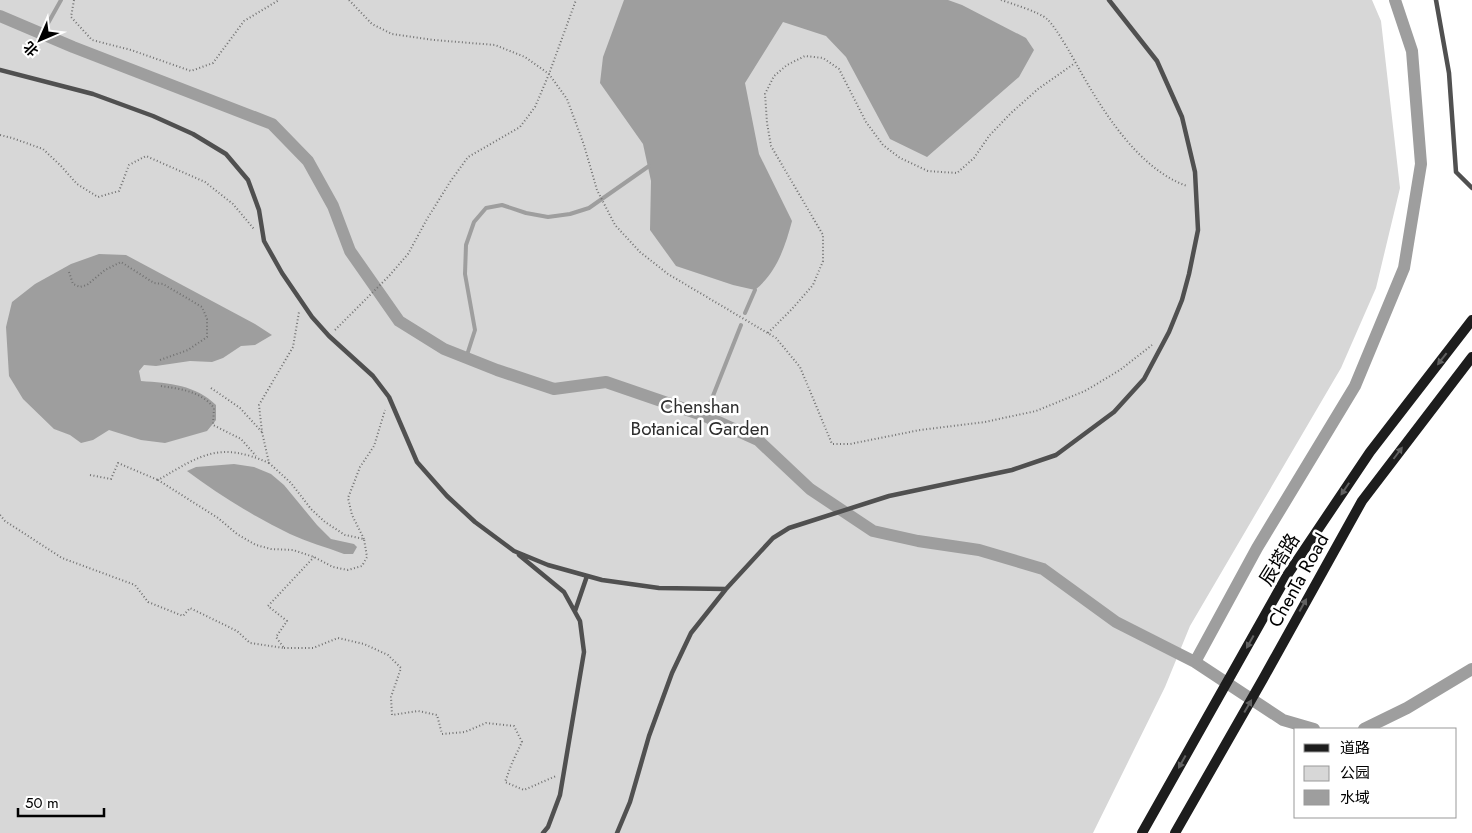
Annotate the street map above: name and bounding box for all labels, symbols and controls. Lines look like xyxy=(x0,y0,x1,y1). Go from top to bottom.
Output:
north arrow xyxy=(15,15,65,65)
text: 北 xyxy=(19,37,43,61)
one-way arrow xyxy=(1437,352,1448,365)
park label: Chenshan Botanical Garden xyxy=(631,393,769,442)
one-way arrow xyxy=(1393,447,1404,460)
one-way arrow xyxy=(1340,482,1350,496)
street label: 辰塔路 xyxy=(1253,528,1306,591)
street label: ChenTa Road xyxy=(1262,528,1335,632)
one-way arrow xyxy=(1299,598,1307,612)
one-way arrow xyxy=(1246,634,1254,649)
one-way arrow xyxy=(1243,700,1252,713)
legend xyxy=(1294,728,1457,818)
text: 道路 xyxy=(1340,737,1370,759)
one-way arrow xyxy=(1178,755,1187,769)
text: 公园 xyxy=(1340,762,1370,784)
scale bar xyxy=(18,786,104,818)
text: 水域 xyxy=(1340,787,1370,809)
text: 50 m xyxy=(25,792,59,814)

